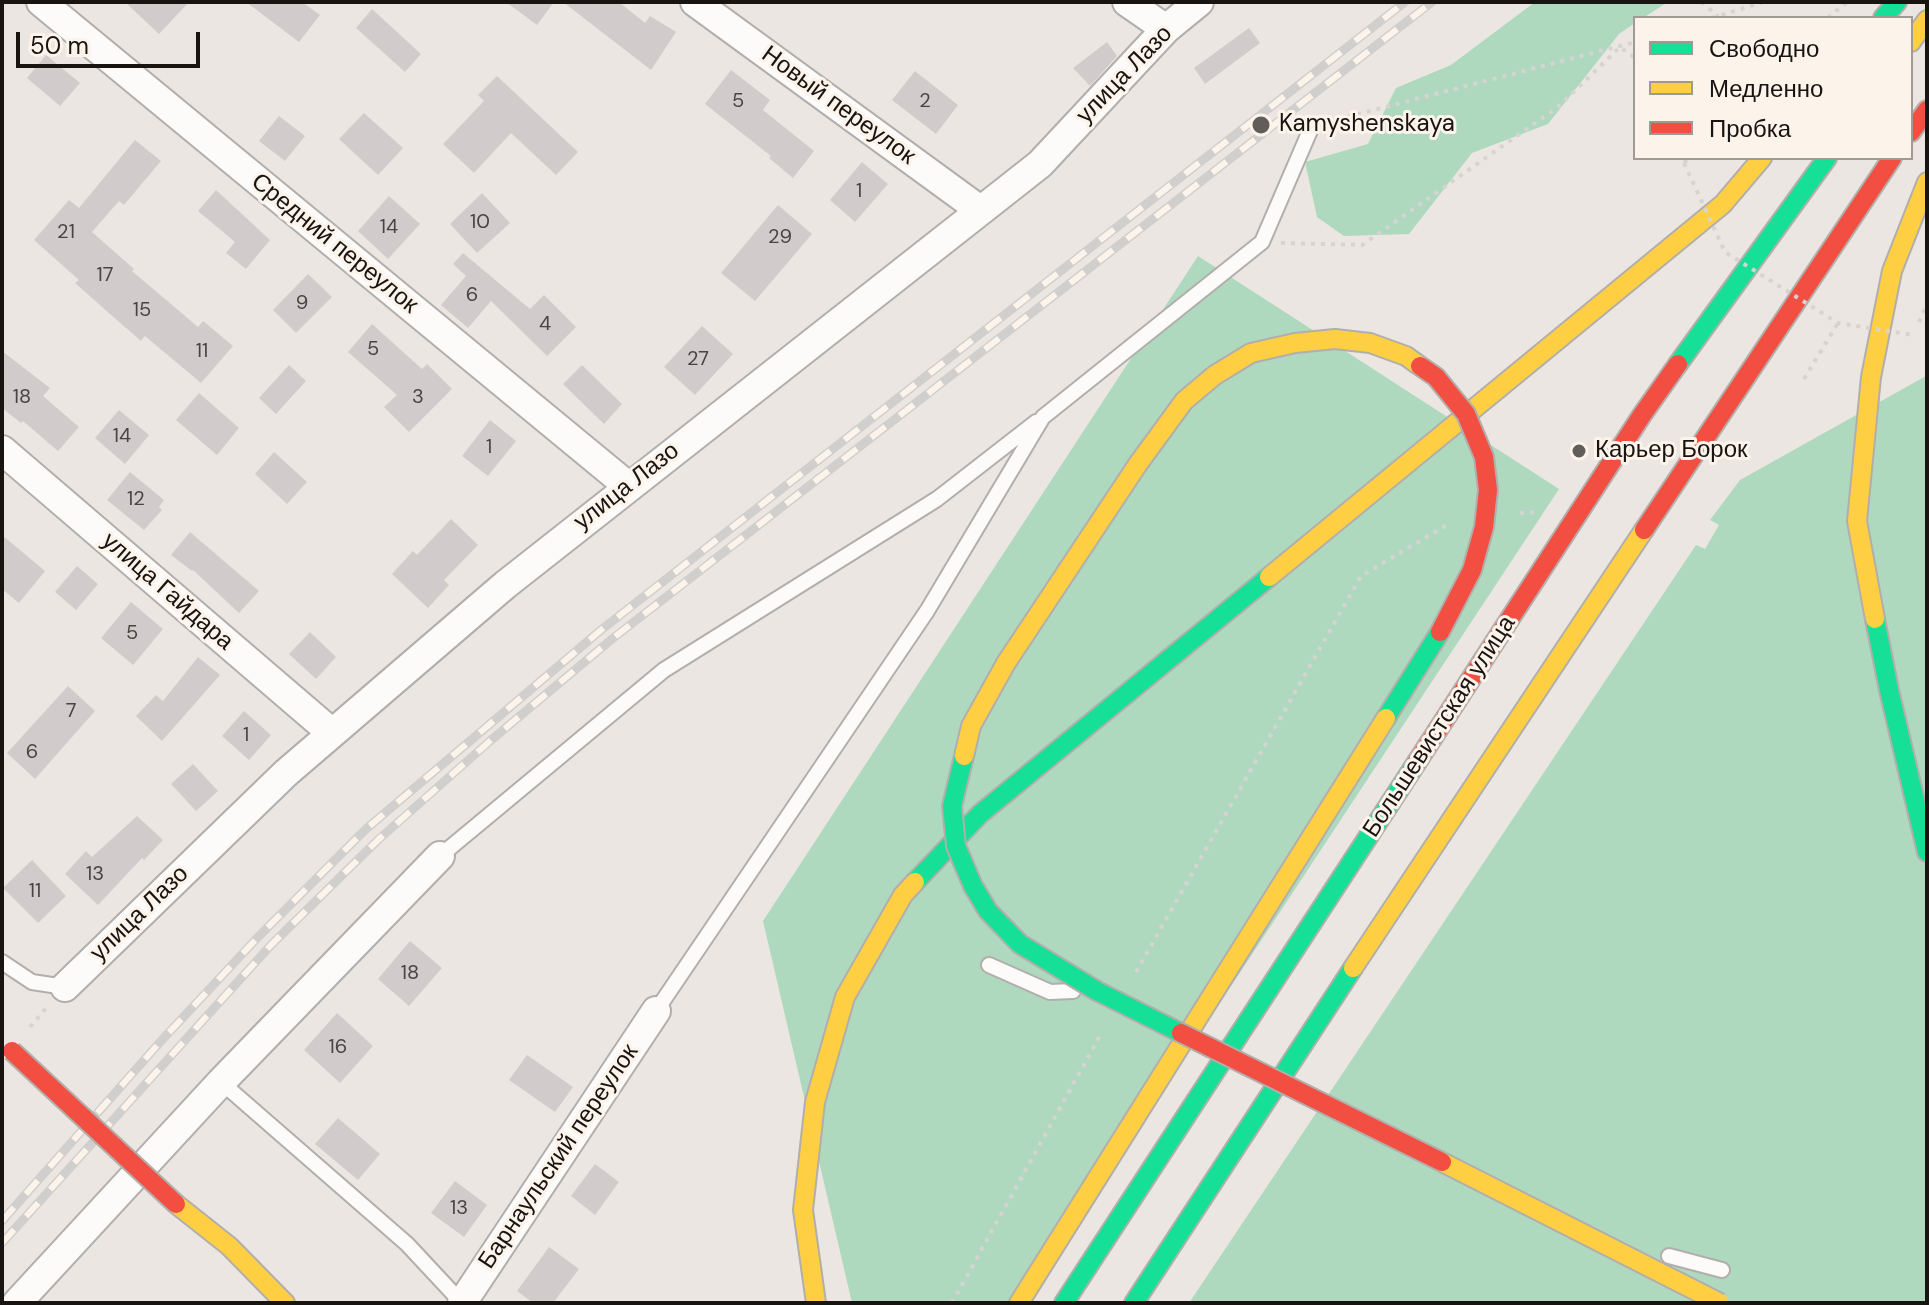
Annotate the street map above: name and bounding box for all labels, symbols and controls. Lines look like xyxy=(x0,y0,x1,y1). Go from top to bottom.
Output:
scale bar xyxy=(20,16,204,66)
legend xyxy=(1633,16,1913,160)
street label: улица Лазо xyxy=(1071,20,1179,130)
text: 50 m xyxy=(30,30,89,61)
text: Свободно xyxy=(1709,33,1819,64)
street label: Новый переулок xyxy=(756,41,920,171)
text: Медленно xyxy=(1709,73,1823,104)
house number: 5 xyxy=(732,90,744,114)
house number: 2 xyxy=(919,90,931,114)
place label: Kamyshenskaya xyxy=(1279,111,1455,139)
text: Пробка xyxy=(1709,113,1791,144)
marker: Kamyshenskaya xyxy=(1250,114,1272,136)
street label: Средний переулок xyxy=(245,168,423,320)
house number: 1 xyxy=(856,180,862,204)
house number: 10 xyxy=(470,211,490,235)
house number: 14 xyxy=(380,216,398,240)
house number: 21 xyxy=(57,221,75,245)
house number: 29 xyxy=(768,226,792,250)
house number: 17 xyxy=(97,264,113,288)
house number: 6 xyxy=(466,284,478,308)
house number: 9 xyxy=(296,292,308,316)
house number: 15 xyxy=(133,299,151,323)
house number: 4 xyxy=(539,313,551,337)
house number: 5 xyxy=(367,338,379,362)
house number: 11 xyxy=(196,340,208,364)
house number: 27 xyxy=(687,348,709,372)
house number: 18 xyxy=(13,386,31,410)
house number: 3 xyxy=(412,386,424,410)
house number: 14 xyxy=(113,425,131,449)
house number: 1 xyxy=(486,436,492,460)
street label: улица Лазо xyxy=(569,437,685,537)
place label: Карьер Борок xyxy=(1595,437,1748,465)
marker: Карьер Борок xyxy=(1570,442,1588,460)
house number: 12 xyxy=(127,488,145,512)
street label: улица Гайдара xyxy=(95,527,239,657)
street label: Большевистская улица xyxy=(1358,611,1522,843)
house number: 5 xyxy=(126,622,138,646)
house number: 7 xyxy=(66,700,76,724)
house number: 1 xyxy=(243,724,249,748)
house number: 6 xyxy=(26,741,38,765)
street label: улица Лазо xyxy=(85,860,195,968)
house number: 13 xyxy=(86,863,104,887)
house number: 11 xyxy=(29,880,41,904)
house number: 18 xyxy=(401,962,419,986)
house number: 16 xyxy=(329,1036,347,1060)
street label: Барнаульский переулок xyxy=(473,1039,645,1275)
house number: 13 xyxy=(450,1197,468,1221)

